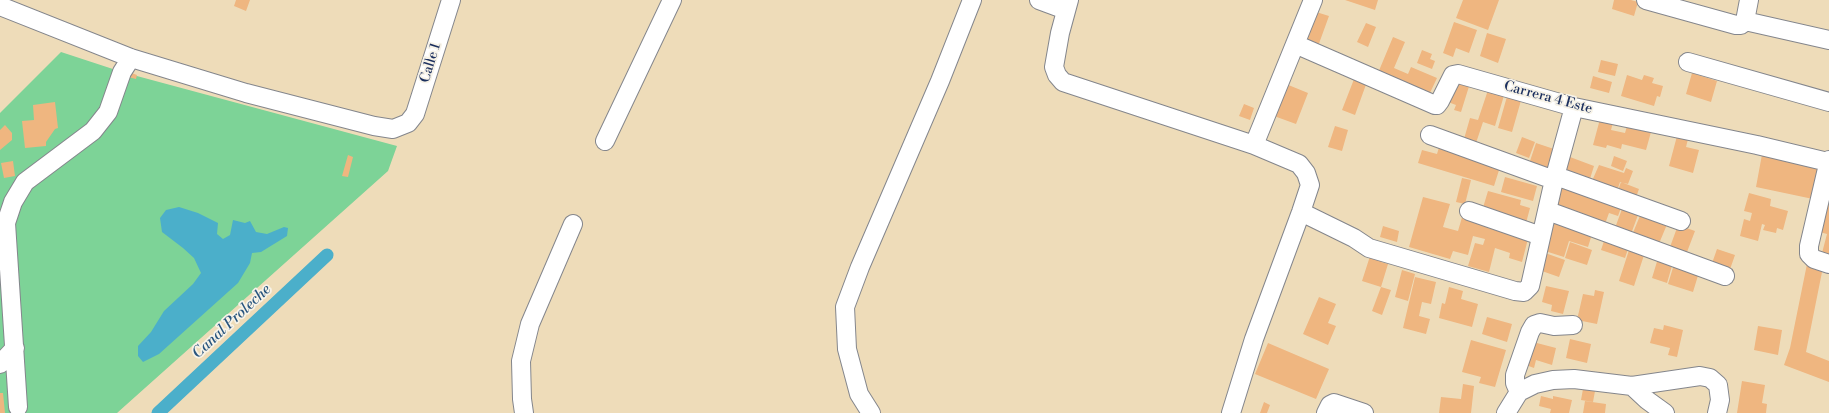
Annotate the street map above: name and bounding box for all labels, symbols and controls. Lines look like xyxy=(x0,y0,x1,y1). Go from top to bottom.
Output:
street label: Calle 1 xyxy=(417,41,445,85)
street label: Carrera 4 Este xyxy=(1502,78,1594,118)
water label: Canal Proleche xyxy=(189,281,275,363)

